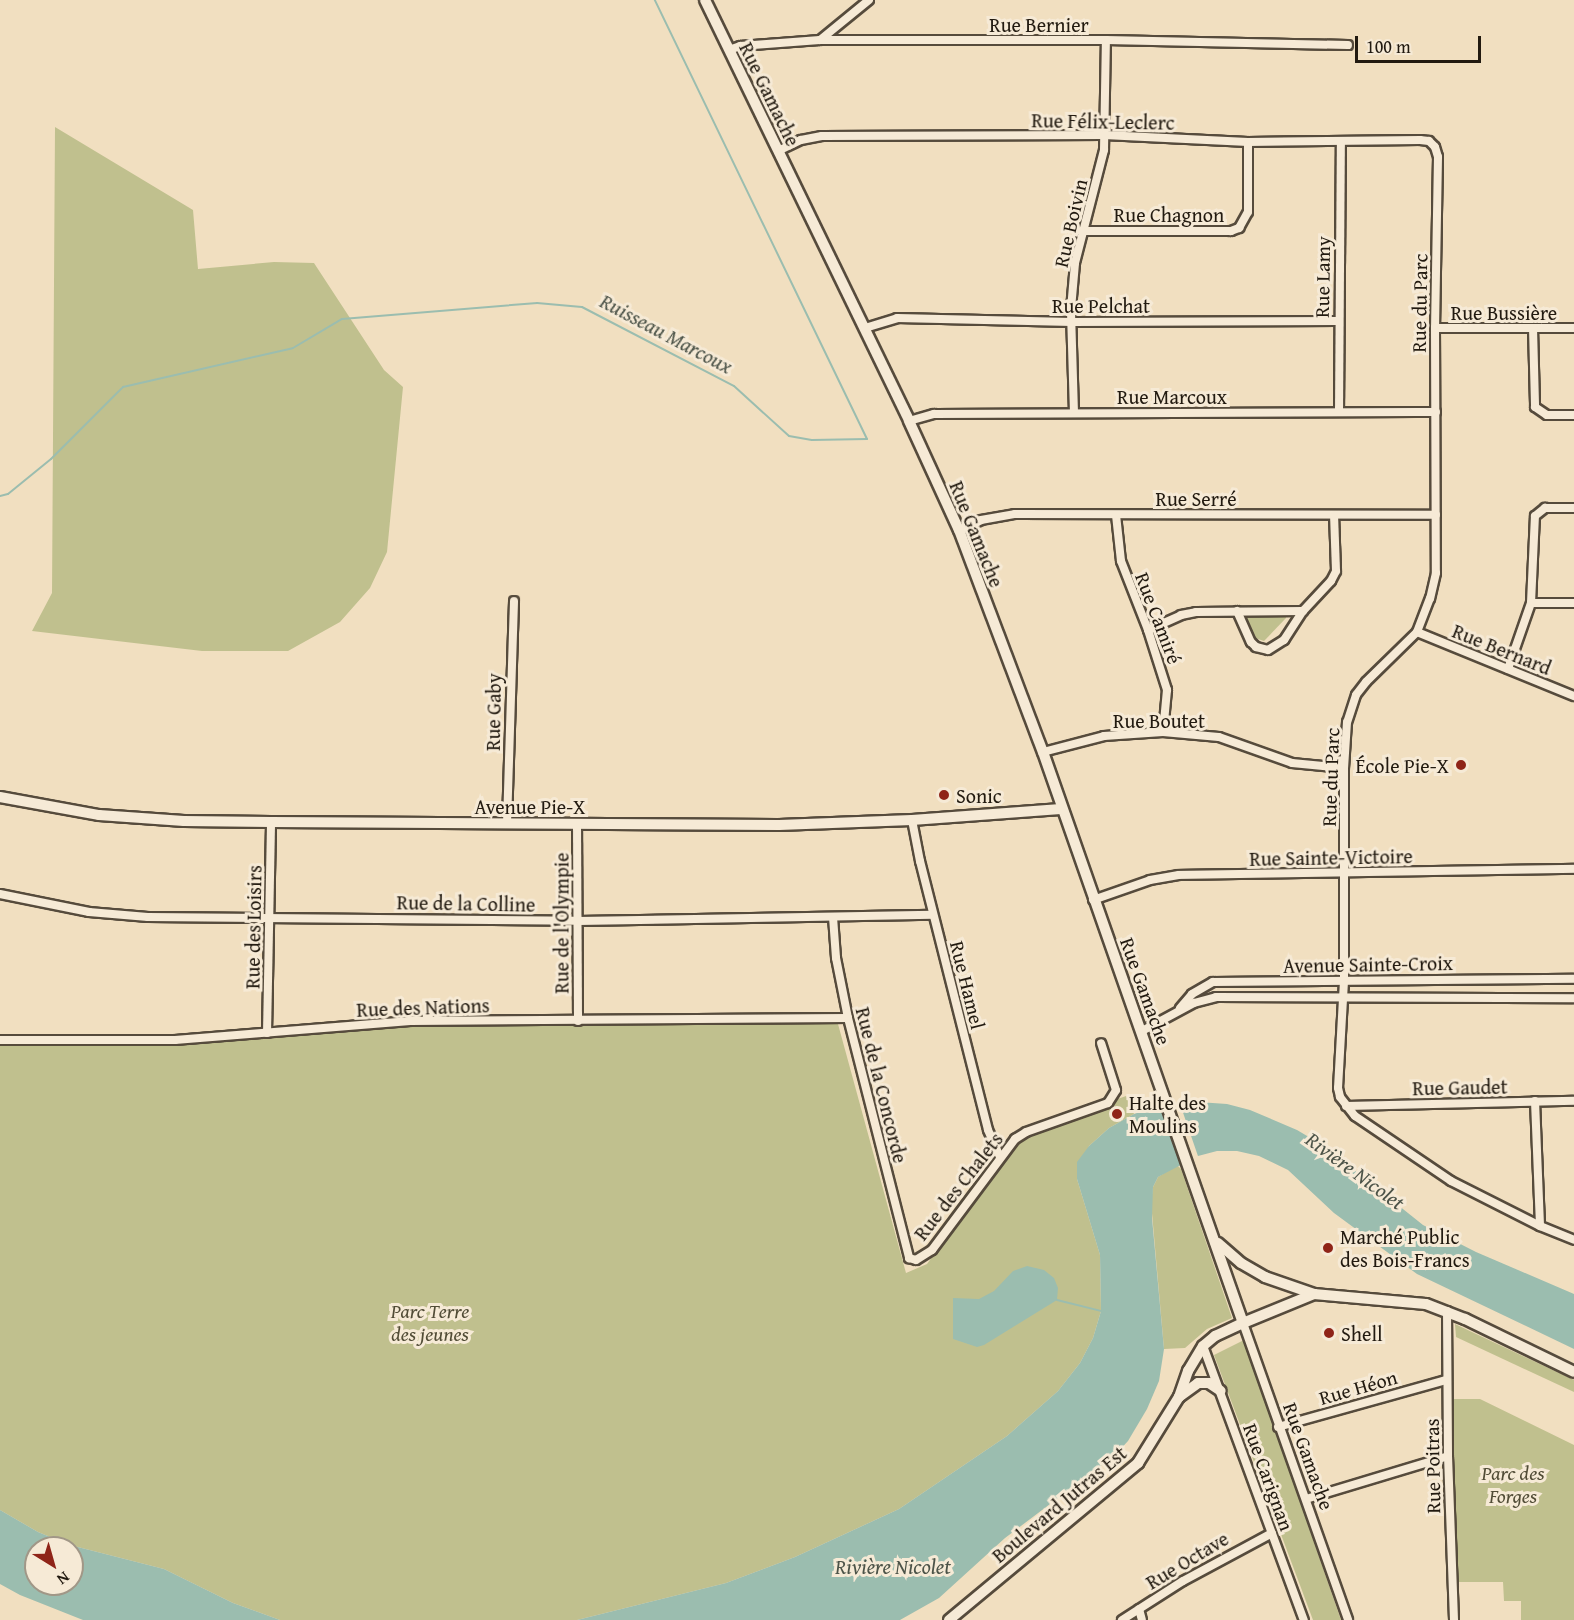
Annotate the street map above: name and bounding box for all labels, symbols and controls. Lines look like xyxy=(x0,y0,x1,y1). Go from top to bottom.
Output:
street label: Rue Bernier xyxy=(989,12,1089,36)
scale bar xyxy=(1358,24,1484,62)
text: 100 m xyxy=(1366,33,1411,60)
street label: Rue Gamache xyxy=(735,38,805,150)
street label: Rue Félix-Leclerc xyxy=(1031,108,1175,134)
street label: Rue Boivin xyxy=(1048,176,1092,270)
street label: Rue Chagnon xyxy=(1114,202,1224,226)
street label: Rue Lamy xyxy=(1309,236,1335,318)
street label: Rue du Parc xyxy=(1406,253,1432,353)
water label: Ruisseau Marcoux xyxy=(596,289,736,379)
street label: Rue Pelchat xyxy=(1052,293,1150,317)
street label: Rue Bussière xyxy=(1451,300,1557,324)
street label: Rue Marcoux xyxy=(1117,384,1227,408)
street label: Rue Gamache xyxy=(945,477,1009,591)
street label: Rue Serré xyxy=(1155,486,1237,510)
street label: Rue Camiré xyxy=(1131,569,1187,667)
street label: Rue Bernard xyxy=(1449,618,1555,680)
street label: Rue Gaby xyxy=(480,673,506,751)
street label: Rue Boutet xyxy=(1113,708,1205,732)
street label: Rue du Parc xyxy=(1316,727,1344,827)
place label: École Pie-X xyxy=(1355,753,1449,777)
marker: École Pie-X xyxy=(1454,758,1468,772)
place label: Sonic xyxy=(956,783,1002,807)
marker: Sonic xyxy=(937,788,951,802)
street label: Avenue Pie-X xyxy=(475,794,585,818)
street label: Rue Sainte-Victoire xyxy=(1249,844,1413,870)
street label: Rue de l'Olympie xyxy=(549,852,573,994)
street label: Rue des Loisirs xyxy=(240,865,266,989)
street label: Rue de la Colline xyxy=(397,890,535,916)
street label: Rue Gamache xyxy=(1116,934,1176,1048)
street label: Rue Hamel xyxy=(945,938,991,1032)
street label: Avenue Sainte-Croix xyxy=(1283,951,1453,977)
street label: Rue des Nations xyxy=(356,993,490,1021)
street label: Rue de la Concorde xyxy=(851,1005,913,1165)
street label: Rue Gaudet xyxy=(1412,1074,1508,1100)
place label: Halte des Moulins xyxy=(1129,1090,1206,1137)
marker: Halte des Moulins xyxy=(1110,1107,1124,1121)
street label: Rue des Chalets xyxy=(909,1127,1007,1245)
water label: Rivière Nicolet xyxy=(1301,1127,1409,1215)
place label: Marché Public des Bois-Francs xyxy=(1340,1224,1470,1271)
marker: Marché Public des Bois-Francs xyxy=(1321,1241,1335,1255)
park label: Parc Terre des jeunes xyxy=(391,1299,469,1346)
place label: Shell xyxy=(1341,1321,1383,1345)
marker: Shell xyxy=(1322,1326,1336,1340)
street label: Rue Héon xyxy=(1316,1364,1400,1410)
street label: Rue Gamache xyxy=(1279,1399,1339,1513)
street label: Rue Poitras xyxy=(1419,1418,1445,1514)
street label: Rue Carignan xyxy=(1239,1420,1299,1534)
street label: Boulevard Jutras Est xyxy=(987,1441,1131,1567)
park label: Parc des Forges xyxy=(1482,1460,1544,1507)
street label: Rue Octave xyxy=(1141,1526,1233,1594)
north arrow xyxy=(24,1536,84,1596)
water label: Rivière Nicolet xyxy=(835,1554,951,1580)
text: N xyxy=(52,1566,75,1592)

